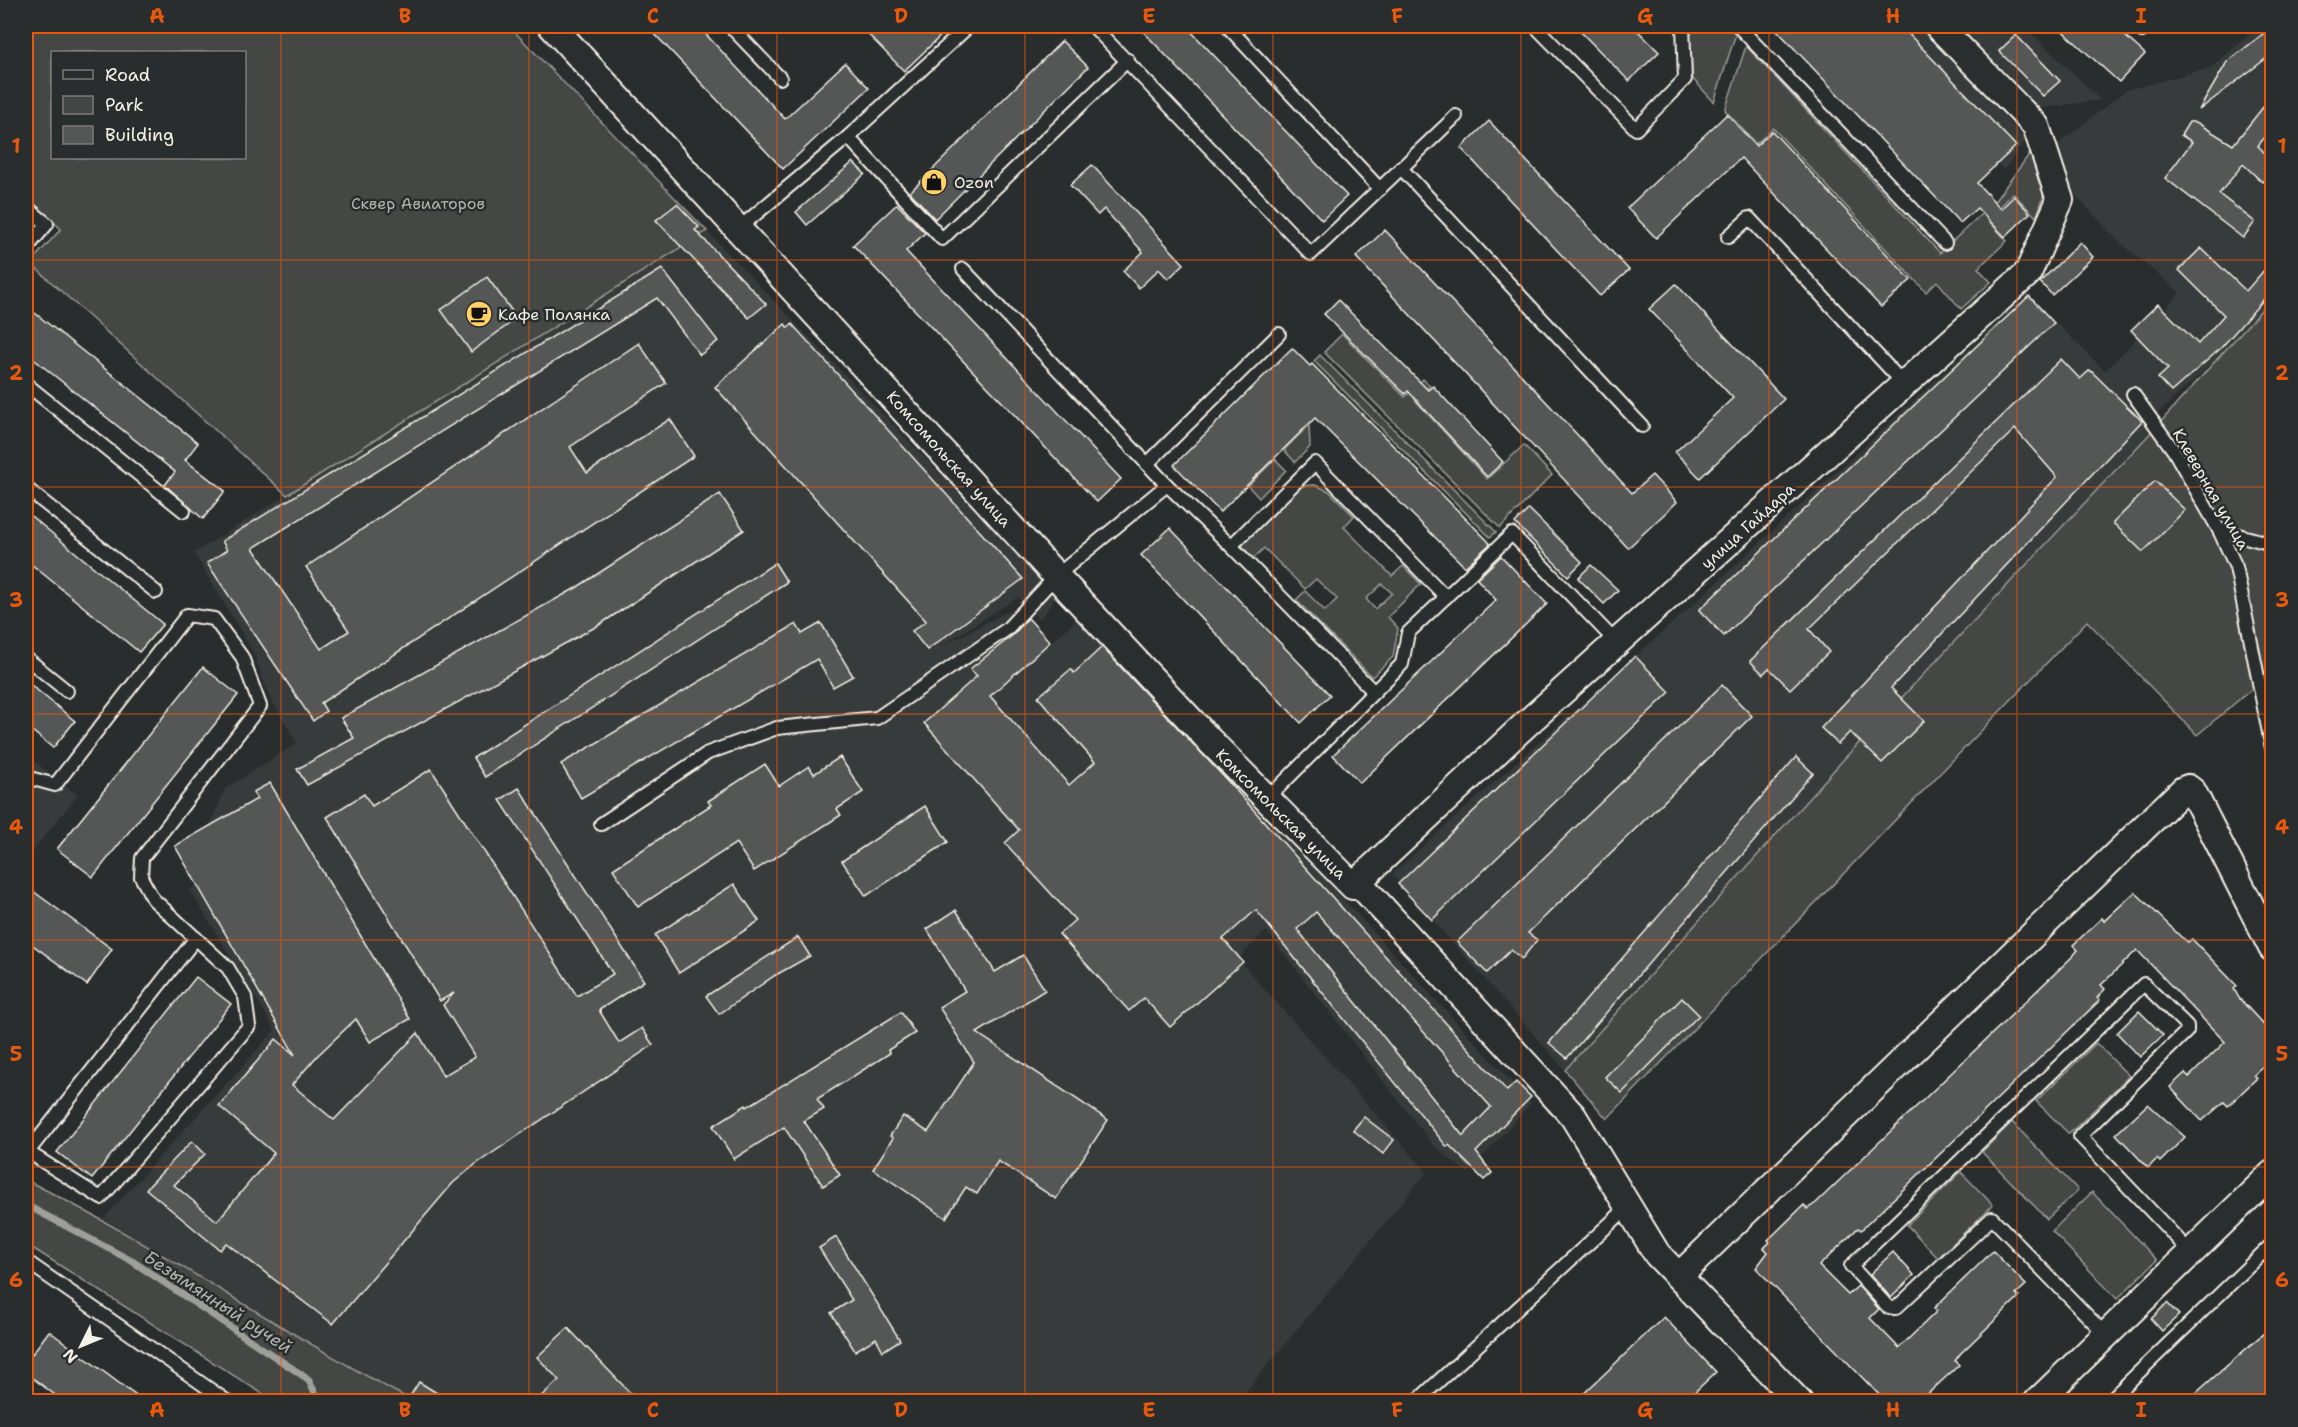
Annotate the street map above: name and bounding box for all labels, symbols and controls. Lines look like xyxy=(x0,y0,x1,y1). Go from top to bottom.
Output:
text: A xyxy=(149,3,165,29)
text: B xyxy=(399,3,411,29)
text: C xyxy=(647,3,659,29)
text: D xyxy=(894,3,908,29)
text: E xyxy=(1142,3,1156,29)
text: F xyxy=(1391,3,1403,29)
text: G xyxy=(1637,3,1653,29)
text: H xyxy=(1886,3,1900,29)
text: I xyxy=(2135,3,2147,29)
legend xyxy=(51,51,246,159)
text: Road xyxy=(105,63,150,87)
text: Park xyxy=(105,93,144,117)
text: Building xyxy=(105,123,174,147)
text: 1 xyxy=(11,133,21,159)
text: 1 xyxy=(2277,133,2287,159)
shop icon: Ozon xyxy=(919,167,949,197)
place label: Ozon xyxy=(954,172,994,193)
park label: Сквер Авиаторов xyxy=(351,193,485,214)
cafe icon: Кафе Полянка xyxy=(464,299,494,329)
place label: Кафе Полянка xyxy=(498,304,610,325)
text: 2 xyxy=(9,360,23,386)
text: 2 xyxy=(2275,360,2289,386)
street label: Комсомольская улица xyxy=(882,386,1016,532)
street label: Клеверная улица xyxy=(2168,425,2254,553)
street label: улица Гайдара xyxy=(1697,478,1799,574)
text: 3 xyxy=(9,587,23,613)
text: 3 xyxy=(2275,587,2289,613)
street label: Комсомольская улица xyxy=(1211,744,1351,884)
text: 4 xyxy=(9,814,23,840)
text: 4 xyxy=(2275,814,2289,840)
text: 5 xyxy=(10,1041,22,1067)
text: 5 xyxy=(2276,1041,2288,1067)
water label: Безымянный ручей xyxy=(139,1245,297,1359)
text: 6 xyxy=(9,1267,23,1293)
text: 6 xyxy=(2275,1267,2289,1293)
north arrow xyxy=(51,1316,111,1376)
text: N xyxy=(58,1344,82,1368)
text: A xyxy=(149,1397,165,1423)
text: B xyxy=(399,1397,411,1423)
text: C xyxy=(647,1397,659,1423)
text: D xyxy=(894,1397,908,1423)
text: E xyxy=(1142,1397,1156,1423)
text: F xyxy=(1391,1397,1403,1423)
text: G xyxy=(1637,1397,1653,1423)
text: H xyxy=(1886,1397,1900,1423)
text: I xyxy=(2135,1397,2147,1423)

